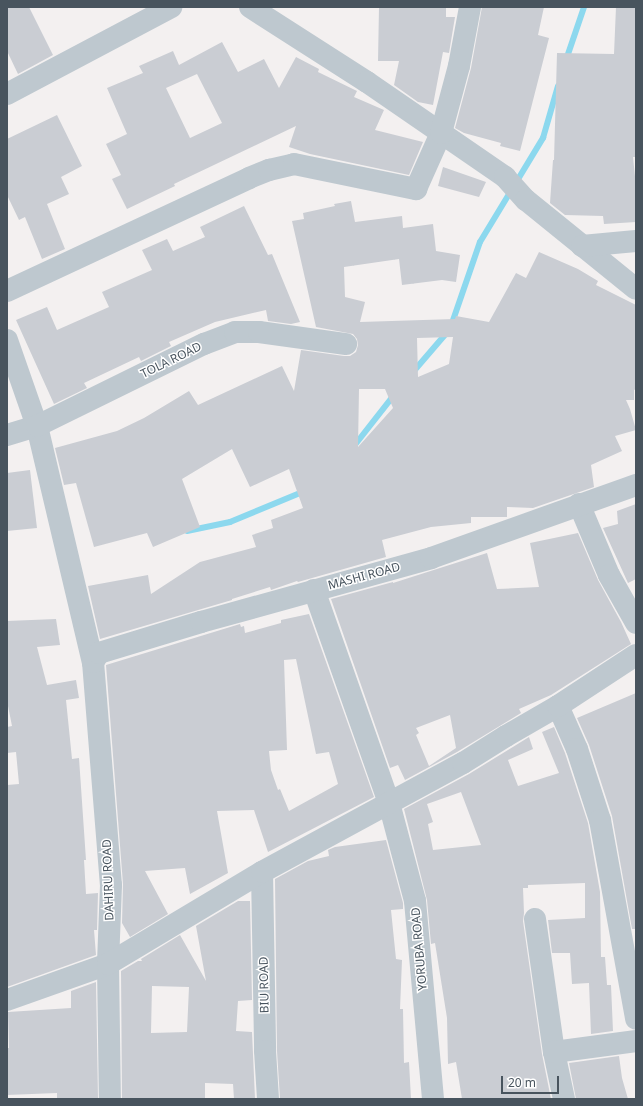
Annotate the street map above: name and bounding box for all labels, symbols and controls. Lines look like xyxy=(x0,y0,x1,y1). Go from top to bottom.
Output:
street label: TOLA ROAD xyxy=(138,339,204,381)
street label: MASHI ROAD xyxy=(326,559,402,593)
street label: DAHIRU ROAD xyxy=(99,839,117,921)
street label: YORUBA ROAD xyxy=(408,907,430,991)
street label: BIU ROAD xyxy=(256,956,272,1014)
scale bar xyxy=(503,1068,561,1094)
text: 20 m xyxy=(508,1074,536,1091)

